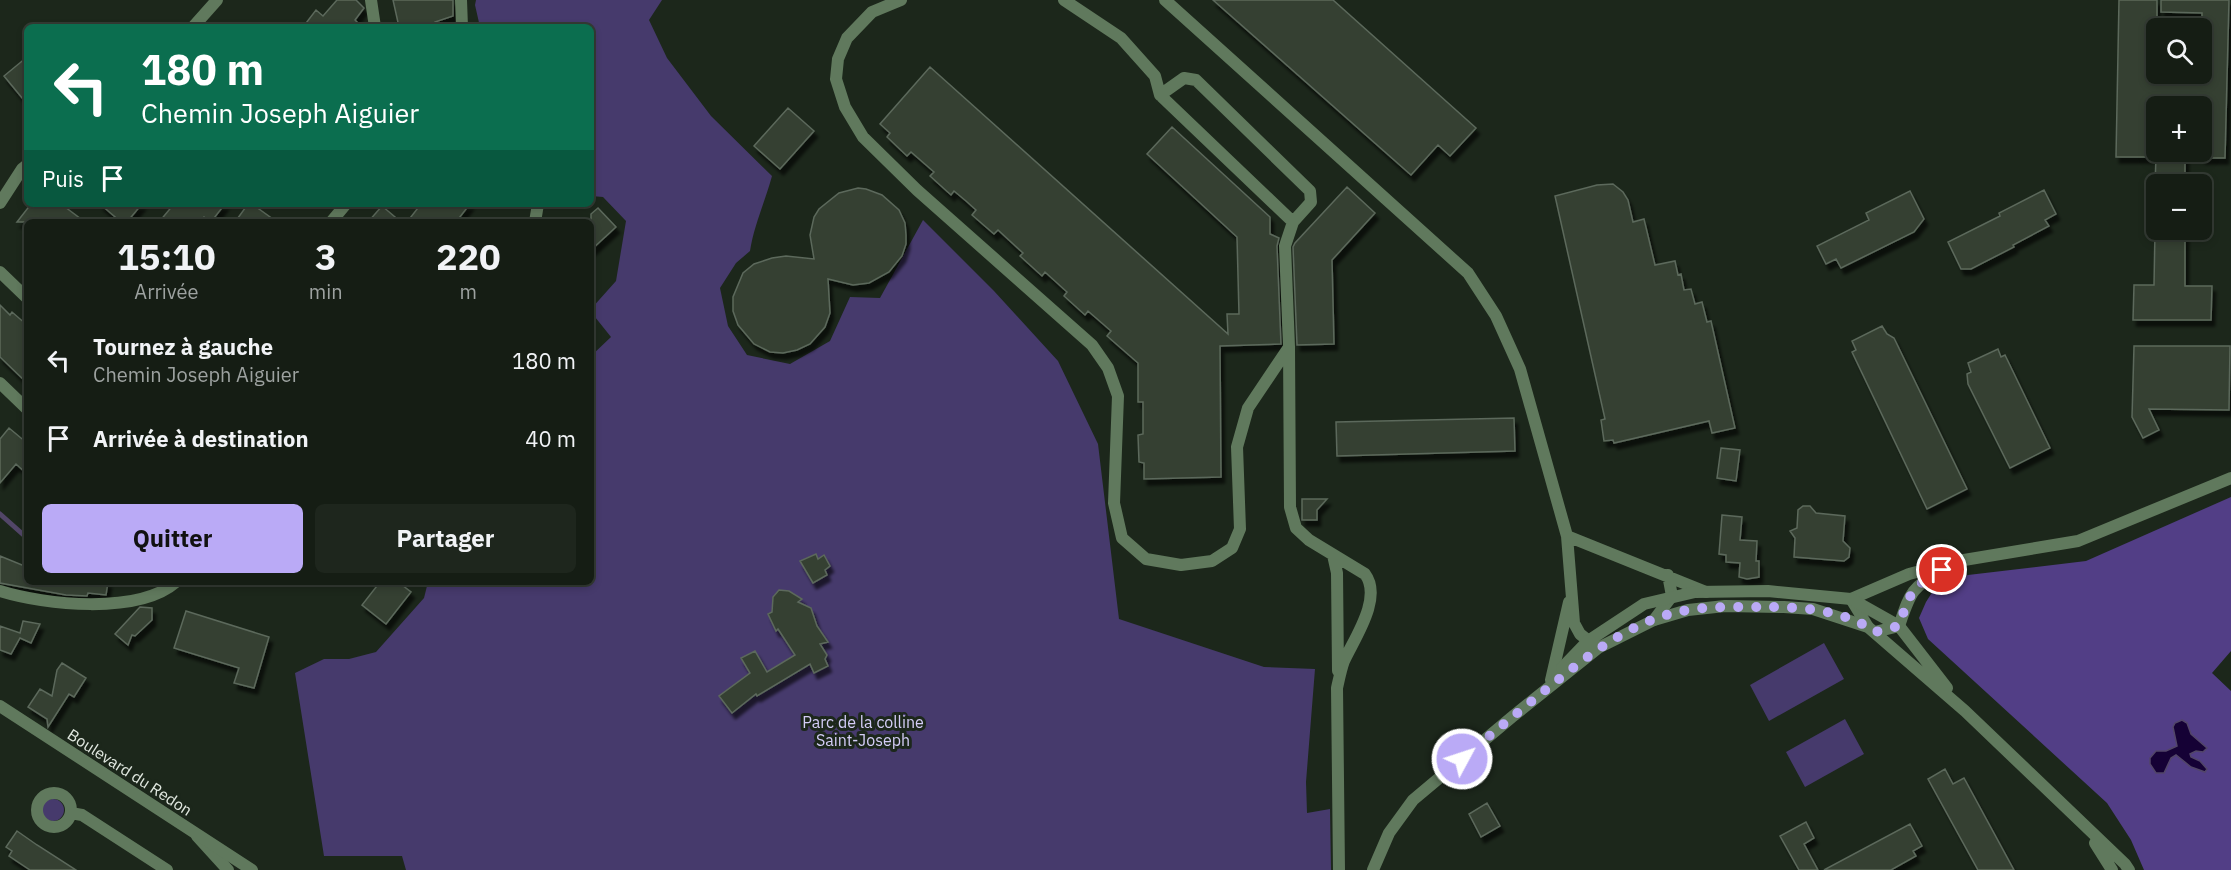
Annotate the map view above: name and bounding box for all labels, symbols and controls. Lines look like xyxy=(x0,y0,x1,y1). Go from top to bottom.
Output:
map controls xyxy=(2146,18,2212,240)
button: search xyxy=(2146,18,2212,84)
text: 180 m xyxy=(141,42,264,97)
icon: left xyxy=(42,48,120,126)
text: Chemin Joseph Aiguier xyxy=(141,95,419,130)
button: + xyxy=(2146,96,2212,162)
icon: arrive xyxy=(96,162,129,195)
text: Puis xyxy=(42,164,84,193)
button: − xyxy=(2146,174,2212,240)
text: 15:10 xyxy=(117,233,216,280)
text: 3 xyxy=(315,233,337,280)
text: 220 xyxy=(436,233,501,280)
text: Arrivée xyxy=(134,278,198,305)
text: min xyxy=(309,278,343,305)
text: m xyxy=(460,278,477,305)
text: Tournez à gauche xyxy=(93,332,273,361)
icon: left xyxy=(42,344,75,377)
text: 180 m xyxy=(512,346,576,375)
text: Chemin Joseph Aiguier xyxy=(93,361,299,388)
icon: arrive xyxy=(42,422,75,455)
text: Arrivée à destination xyxy=(93,424,309,453)
text: 40 m xyxy=(525,424,576,453)
button: Quitter xyxy=(42,504,303,573)
button: Partager xyxy=(315,504,576,573)
pin xyxy=(1916,544,1967,595)
icon: arrive xyxy=(1925,553,1958,586)
park label: Parc de la colline Saint-Joseph xyxy=(802,712,924,750)
street label: Boulevard du Redon xyxy=(64,724,196,820)
position arrow xyxy=(1430,727,1494,791)

